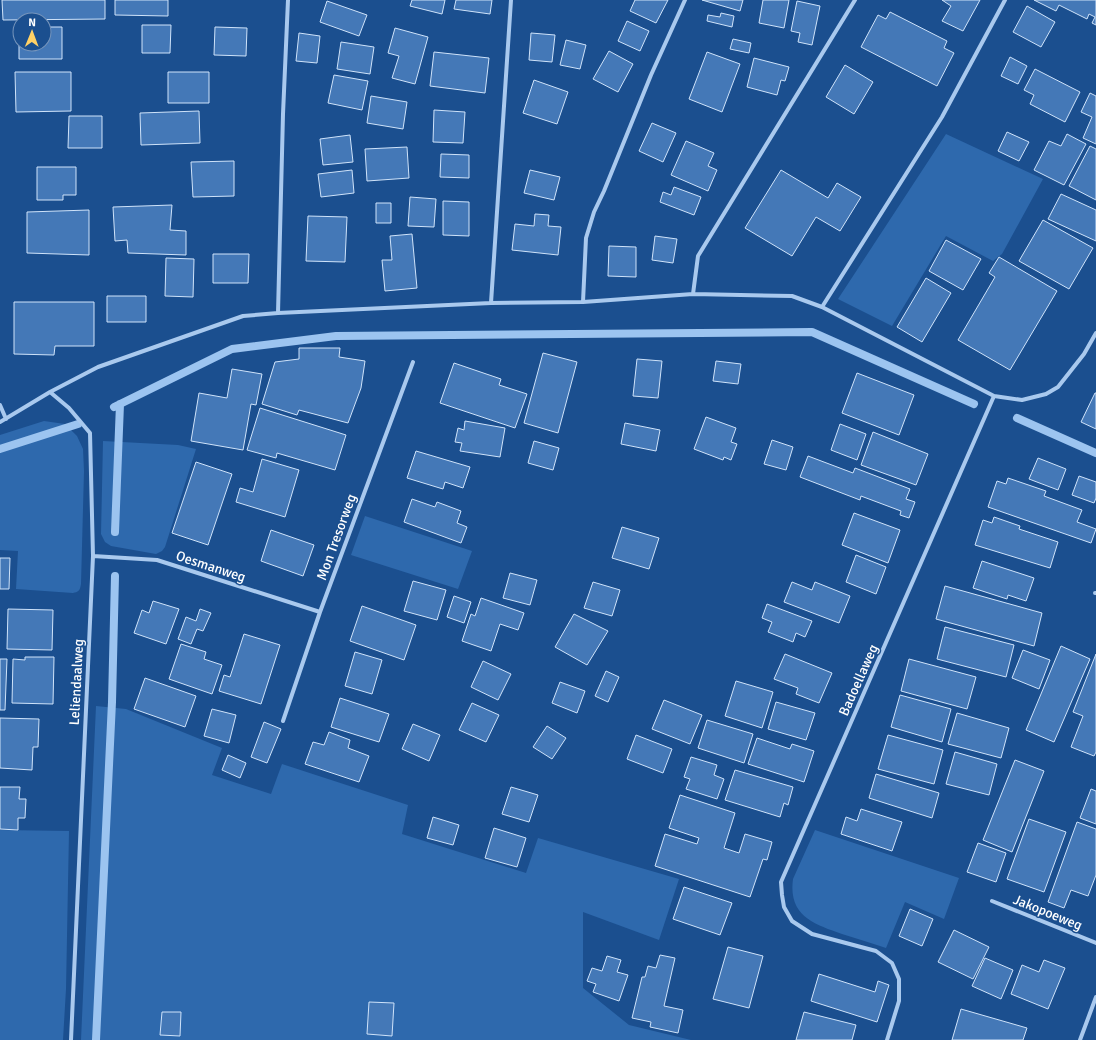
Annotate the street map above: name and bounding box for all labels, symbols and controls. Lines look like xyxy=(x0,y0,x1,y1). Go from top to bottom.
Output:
north arrow xyxy=(12,12,52,52)
text: N xyxy=(28,16,36,29)
street label: Mon Tresorweg xyxy=(313,492,360,583)
street label: Oesmanweg xyxy=(174,547,248,586)
street label: Leliendaalweg xyxy=(66,638,87,726)
street label: Badoellaweg xyxy=(835,642,882,719)
street label: Jakopoeweg xyxy=(1011,891,1085,934)

